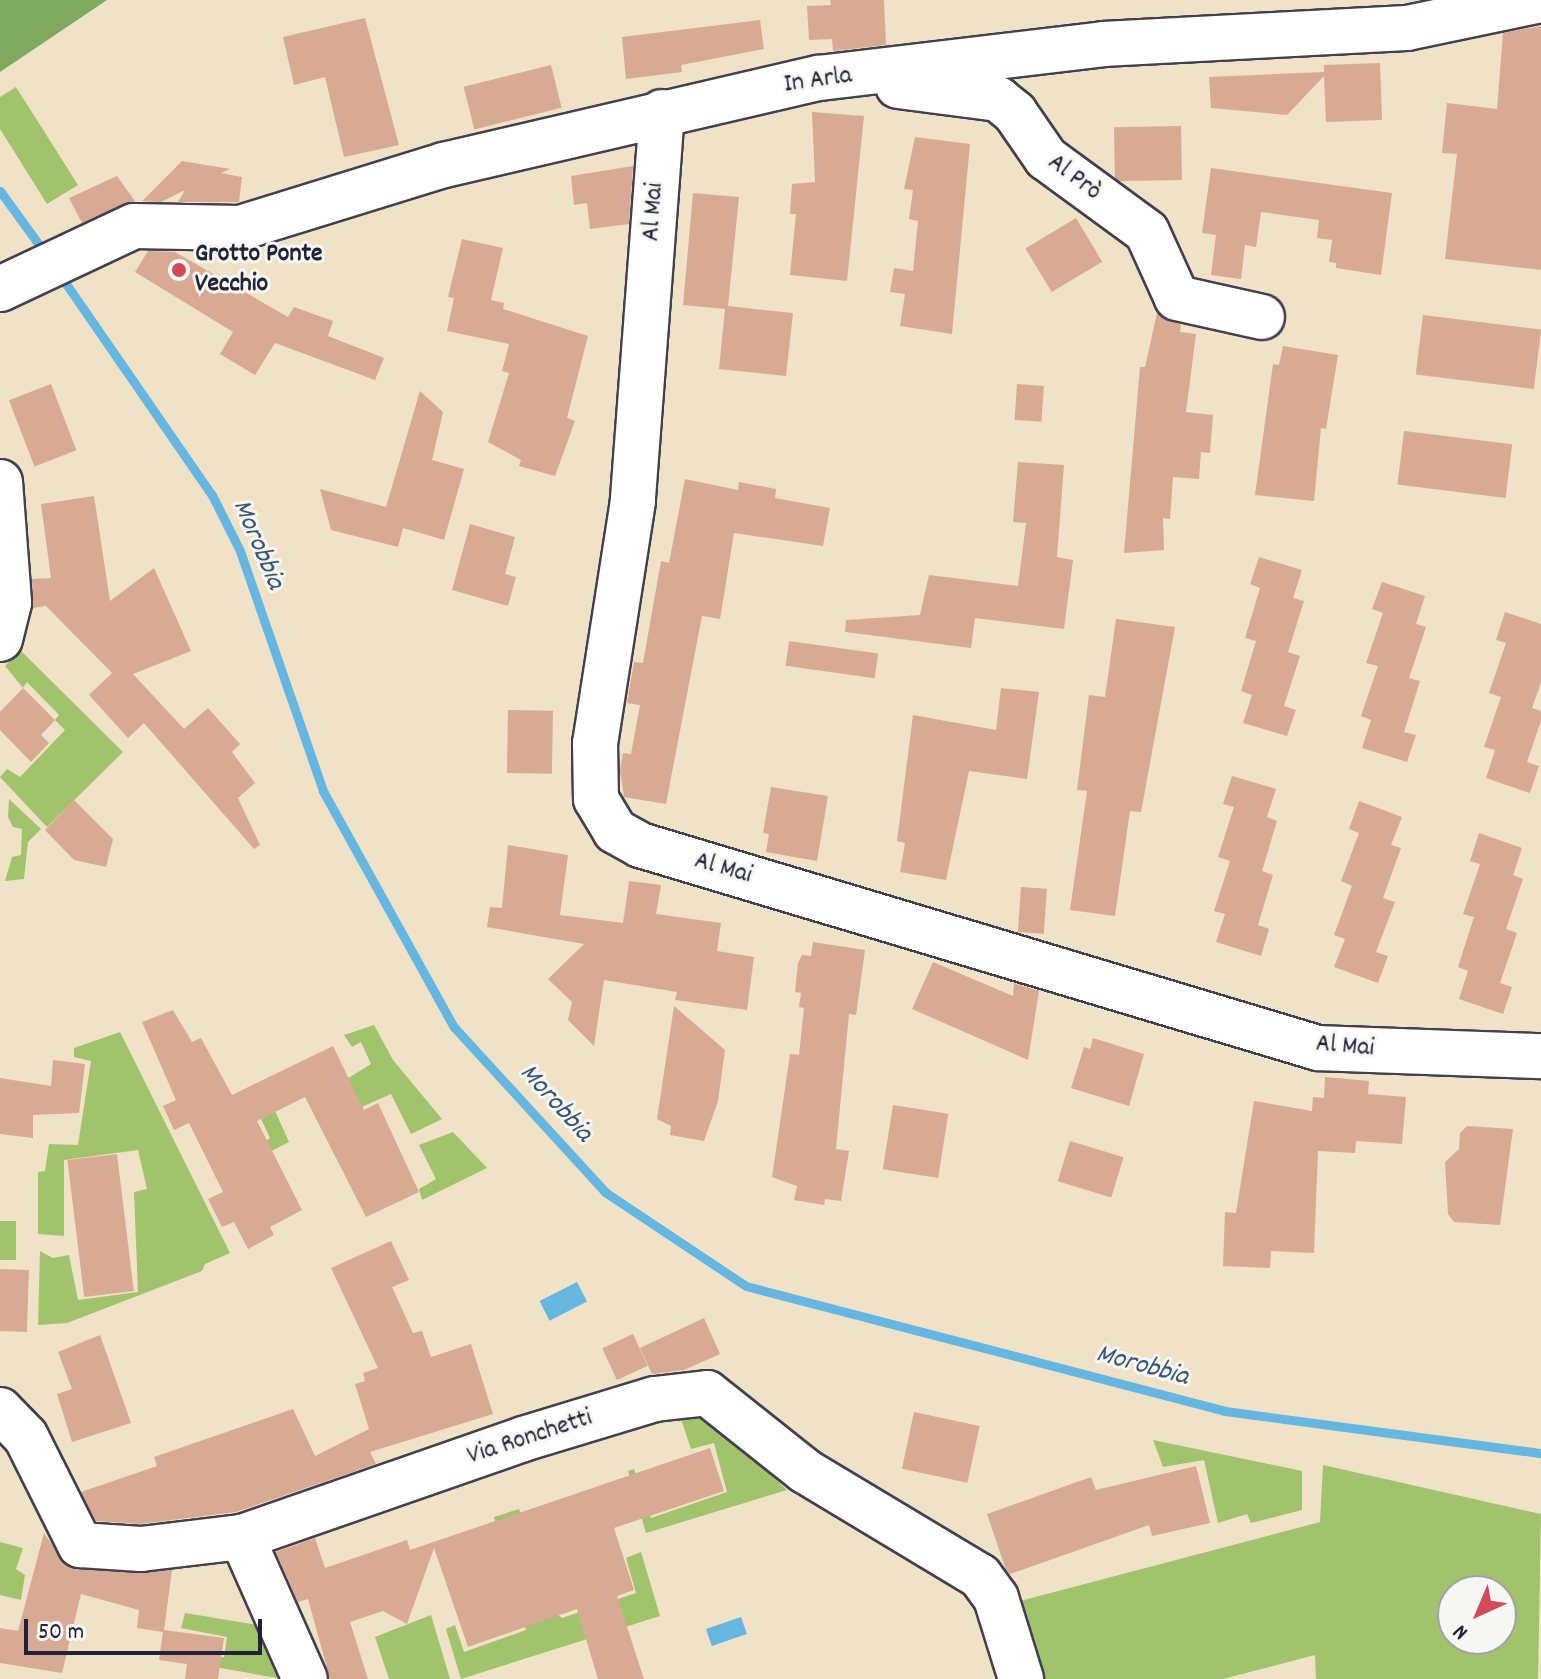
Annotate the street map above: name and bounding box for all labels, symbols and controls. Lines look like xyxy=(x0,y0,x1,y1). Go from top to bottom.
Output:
street label: In Arla xyxy=(782,61,854,101)
street label: Al Prò xyxy=(1041,148,1107,208)
street label: Al Mai xyxy=(636,182,672,242)
place label: Grotto Ponte Vecchio xyxy=(195,239,322,300)
marker: Grotto Ponte Vecchio xyxy=(170,261,188,279)
water label: Morobbia xyxy=(223,495,291,595)
street label: Al Mai xyxy=(691,846,755,892)
street label: Al Mai xyxy=(1314,1029,1376,1065)
water label: Morobbia xyxy=(511,1058,599,1150)
water label: Morobbia xyxy=(1092,1339,1192,1395)
street label: Via Ronchetti xyxy=(464,1403,596,1473)
north arrow xyxy=(1437,1575,1517,1655)
scale bar xyxy=(28,1603,266,1653)
text: 50 m xyxy=(38,1616,84,1650)
text: N xyxy=(1447,1616,1476,1646)

